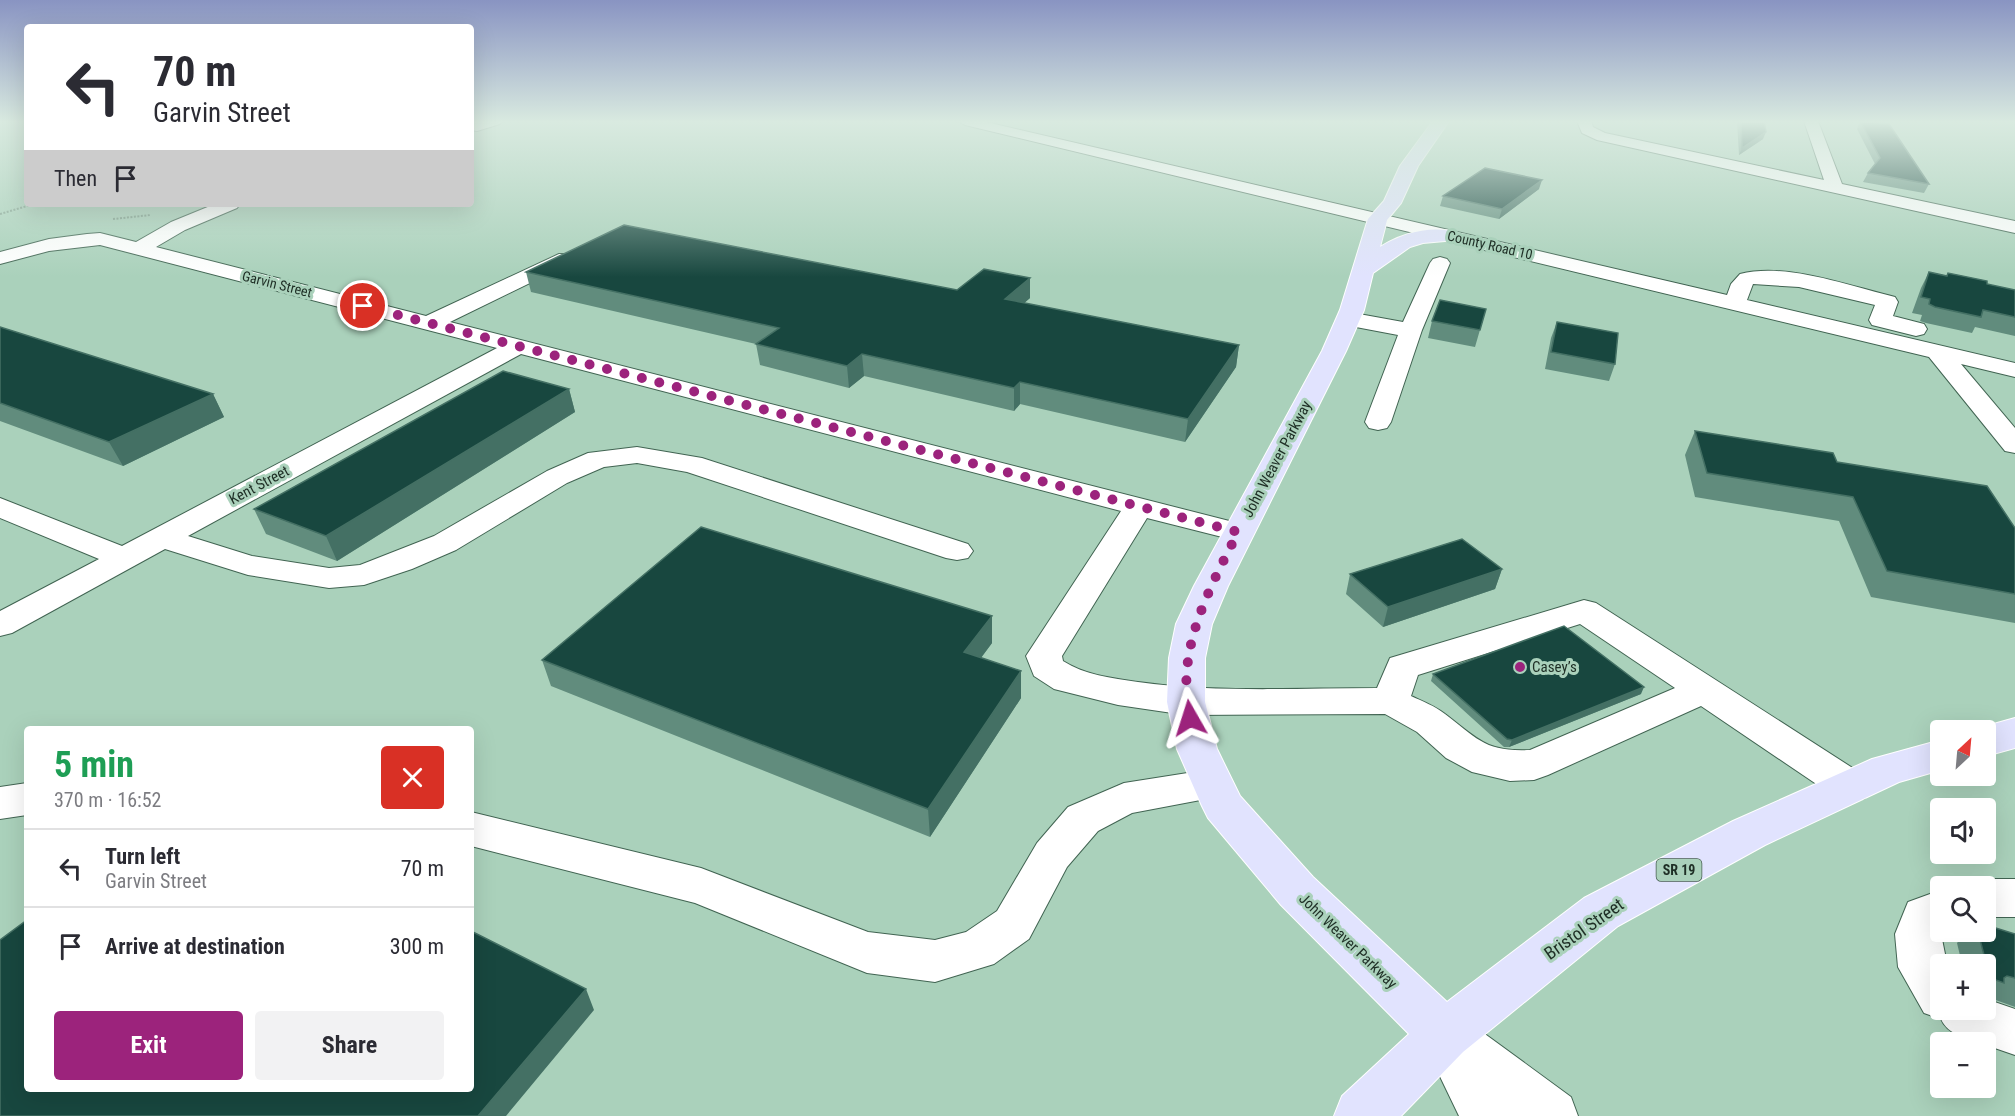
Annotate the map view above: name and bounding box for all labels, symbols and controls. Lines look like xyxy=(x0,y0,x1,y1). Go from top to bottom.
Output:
text: 70 m xyxy=(153,47,236,96)
icon: left xyxy=(54,48,132,126)
text: Garvin Street xyxy=(153,97,291,129)
icon: arrive xyxy=(109,162,142,195)
text: Then xyxy=(54,166,97,191)
street label: County Road 10 xyxy=(1446,227,1534,263)
street label: Garvin Street xyxy=(240,268,314,300)
pin xyxy=(337,280,388,331)
icon: arrive xyxy=(346,289,379,322)
street label: John Weaver Parkway xyxy=(1239,398,1315,520)
street label: Kent Street xyxy=(226,462,292,508)
place label: Casey’s xyxy=(1532,658,1577,676)
marker: Casey’s xyxy=(1513,660,1527,674)
position arrow xyxy=(1158,686,1222,750)
north arrow xyxy=(1930,720,1996,786)
map controls xyxy=(1930,720,1996,1098)
text: 5 min xyxy=(54,744,134,786)
button: close xyxy=(381,746,444,809)
text: 370 m · 16:52 xyxy=(54,788,161,812)
button: sound xyxy=(1930,798,1996,864)
text: Turn left xyxy=(105,844,180,869)
icon: left xyxy=(54,852,87,885)
text: 70 m xyxy=(401,856,444,881)
road number: SR 19 xyxy=(1656,859,1702,881)
text: Garvin Street xyxy=(105,869,207,893)
button: search xyxy=(1930,876,1996,942)
street label: John Weaver Parkway xyxy=(1295,890,1401,992)
street label: Bristol Street xyxy=(1540,894,1628,964)
icon: arrive xyxy=(54,930,87,963)
text: Arrive at destination xyxy=(105,934,285,959)
text: 300 m xyxy=(390,934,444,959)
button: + xyxy=(1930,954,1996,1020)
button: Exit xyxy=(54,1011,243,1080)
button: Share xyxy=(255,1011,444,1080)
button: − xyxy=(1930,1032,1996,1098)

